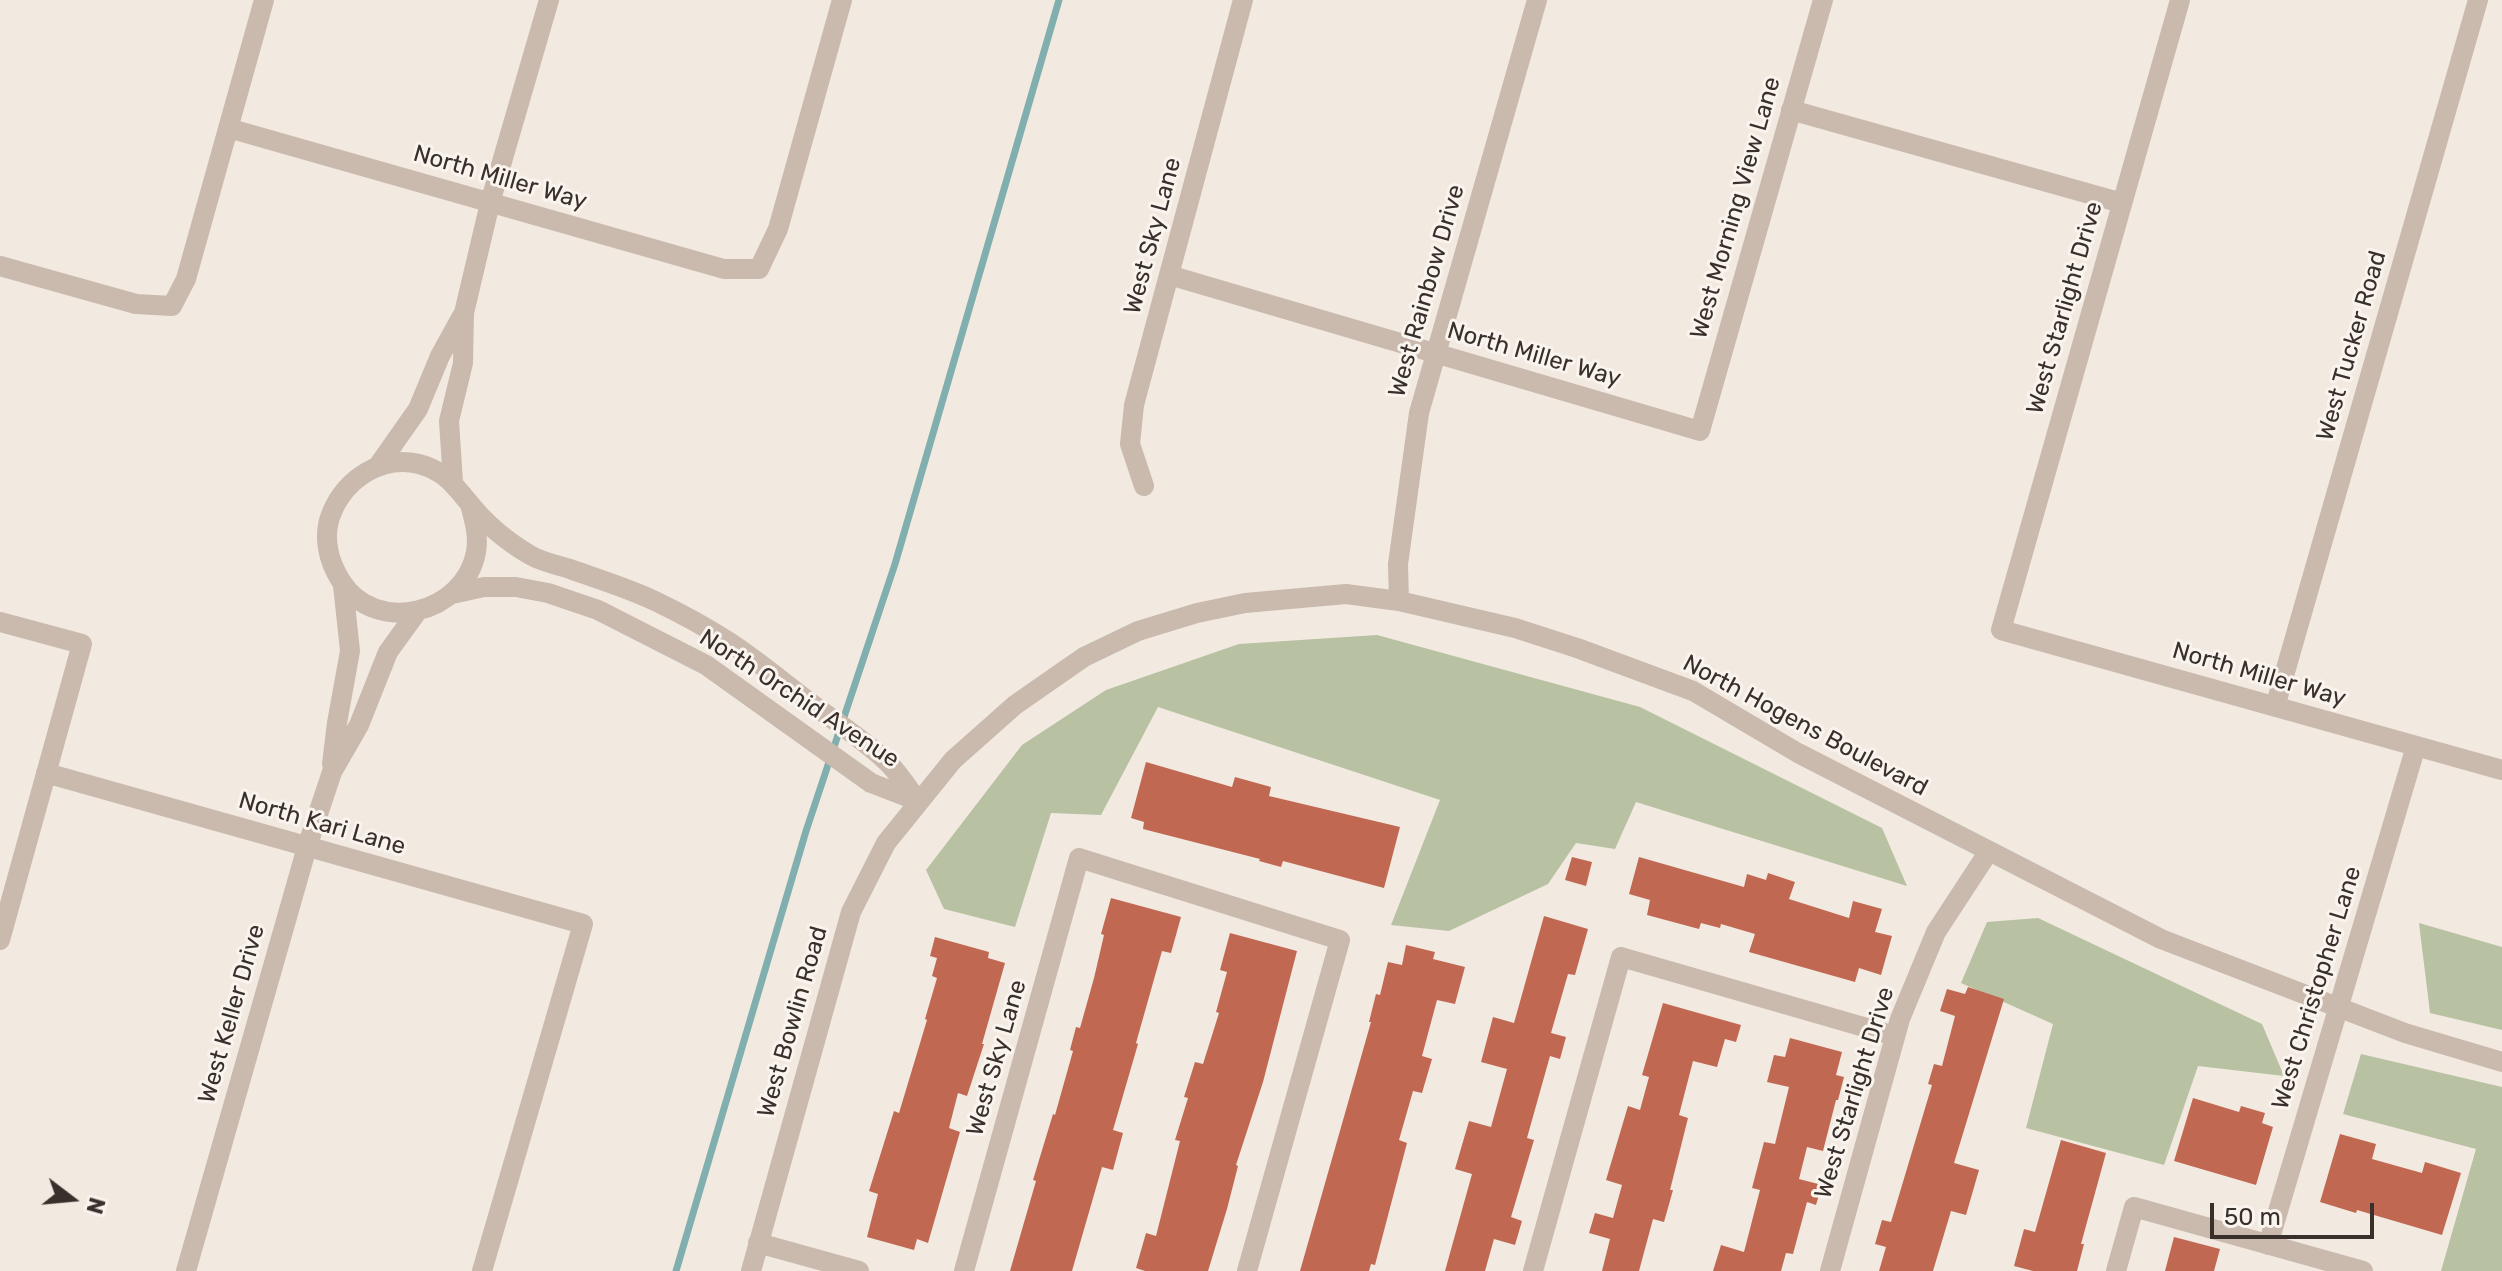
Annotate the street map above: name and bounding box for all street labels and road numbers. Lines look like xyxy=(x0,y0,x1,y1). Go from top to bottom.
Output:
street label: West Morning View Lane xyxy=(1685,74,1787,342)
street label: North Miller Way xyxy=(410,139,590,217)
street label: West Sky Lane xyxy=(1118,155,1188,317)
street label: West Rainbow Drive xyxy=(1383,181,1471,401)
street label: West Starlight Drive xyxy=(2021,198,2109,418)
street label: West Tucker Road xyxy=(2311,248,2393,444)
street label: North Miller Way xyxy=(1444,316,1624,394)
street label: North Orchid Avenue xyxy=(694,624,904,774)
street label: North Miller Way xyxy=(2169,636,2349,714)
street label: North Hogens Boulevard xyxy=(1678,649,1932,803)
street label: North Kari Lane xyxy=(235,786,409,862)
street label: West Christopher Lane xyxy=(2266,863,2368,1113)
street label: West Keller Drive xyxy=(193,921,271,1107)
street label: West Bowlin Road xyxy=(752,923,834,1121)
street label: West Sky Lane xyxy=(961,977,1033,1139)
street label: West Starlight Drive xyxy=(1809,984,1901,1202)

